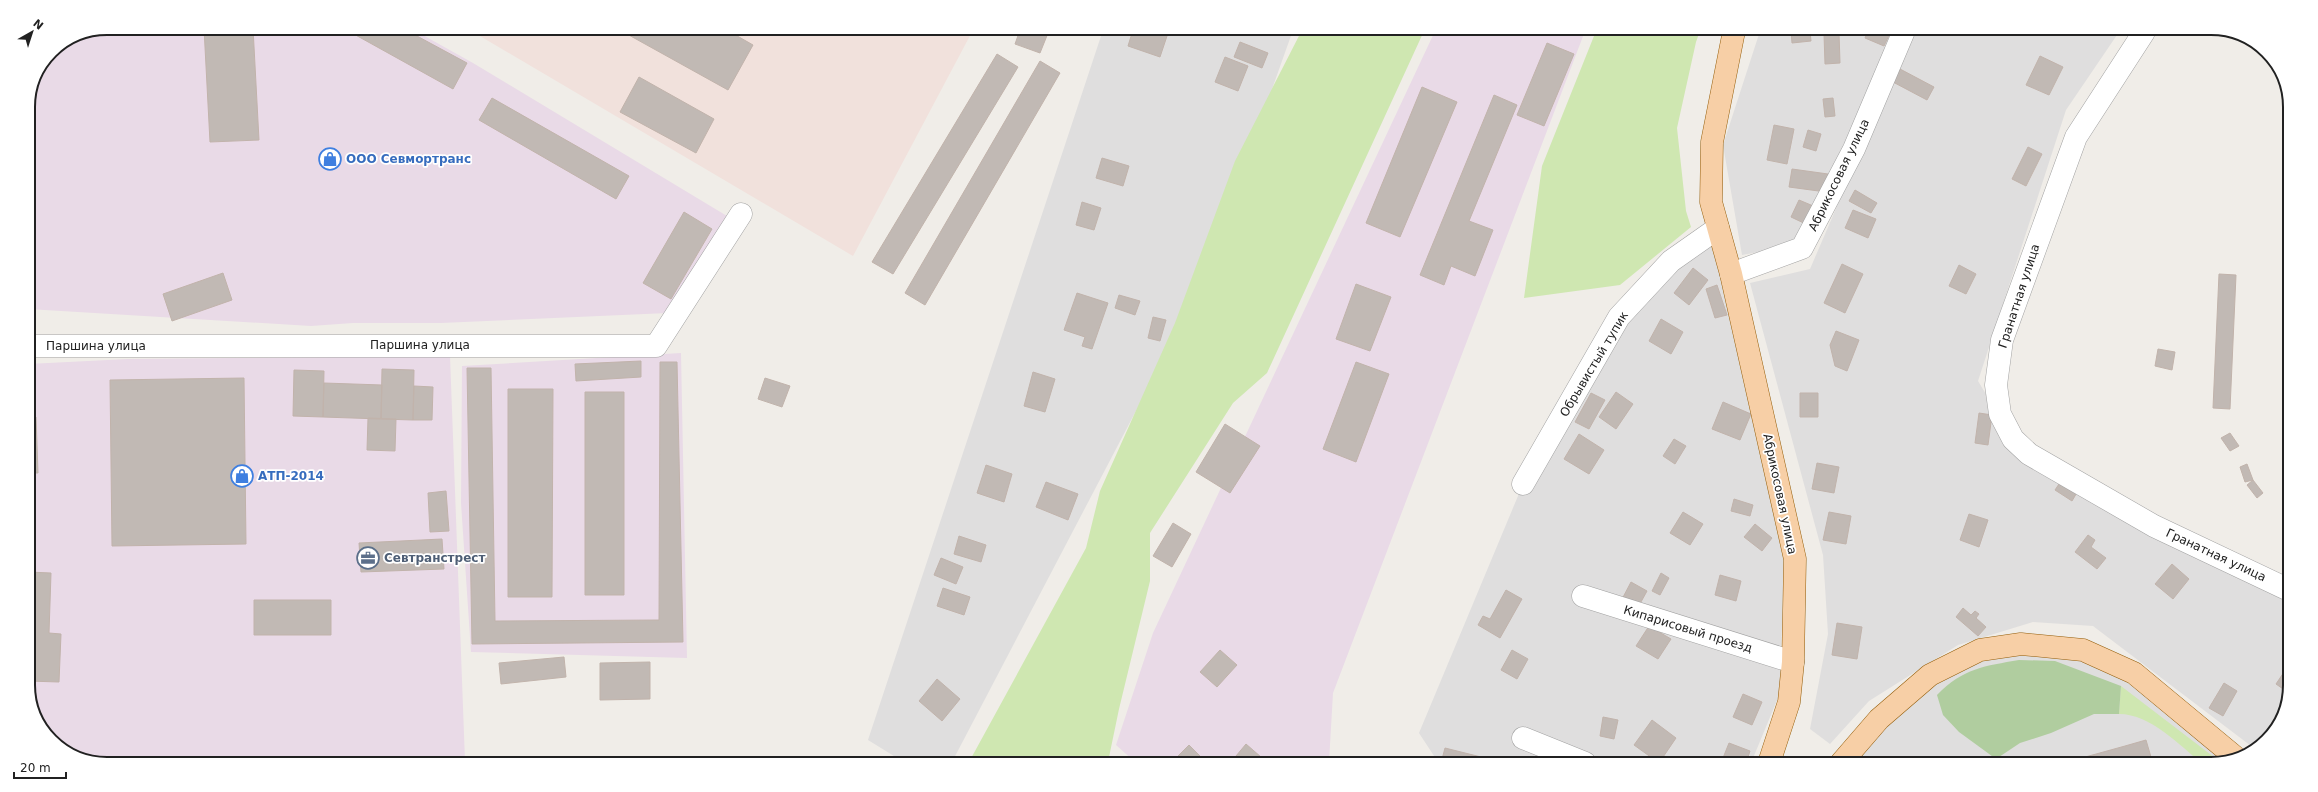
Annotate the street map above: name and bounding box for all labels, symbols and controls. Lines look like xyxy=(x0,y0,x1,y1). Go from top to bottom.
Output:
north arrow xyxy=(12,12,52,52)
text: N xyxy=(30,17,46,33)
street label: Абрикосовая улица xyxy=(1806,117,1872,233)
shop icon: ООО Севмортранс xyxy=(317,146,343,172)
place label: ООО Севмортранс xyxy=(346,152,471,166)
street label: Гранатная улица xyxy=(1996,242,2042,350)
street label: Обрывистый тупик xyxy=(1557,309,1631,419)
street label: Паршина улица xyxy=(370,338,470,352)
street label: Паршина улица xyxy=(46,339,146,353)
street label: Абрикосовая улица xyxy=(1760,432,1800,556)
shop icon: АТП-2014 xyxy=(229,463,255,489)
place label: АТП-2014 xyxy=(258,469,324,483)
street label: Гранатная улица xyxy=(2164,526,2268,584)
office icon: Севтранстрест xyxy=(355,545,381,571)
place label: Севтранстрест xyxy=(384,551,485,565)
street label: Кипарисовый проезд xyxy=(1622,603,1754,655)
scale bar xyxy=(14,754,66,780)
text: 20 m xyxy=(20,761,51,775)

